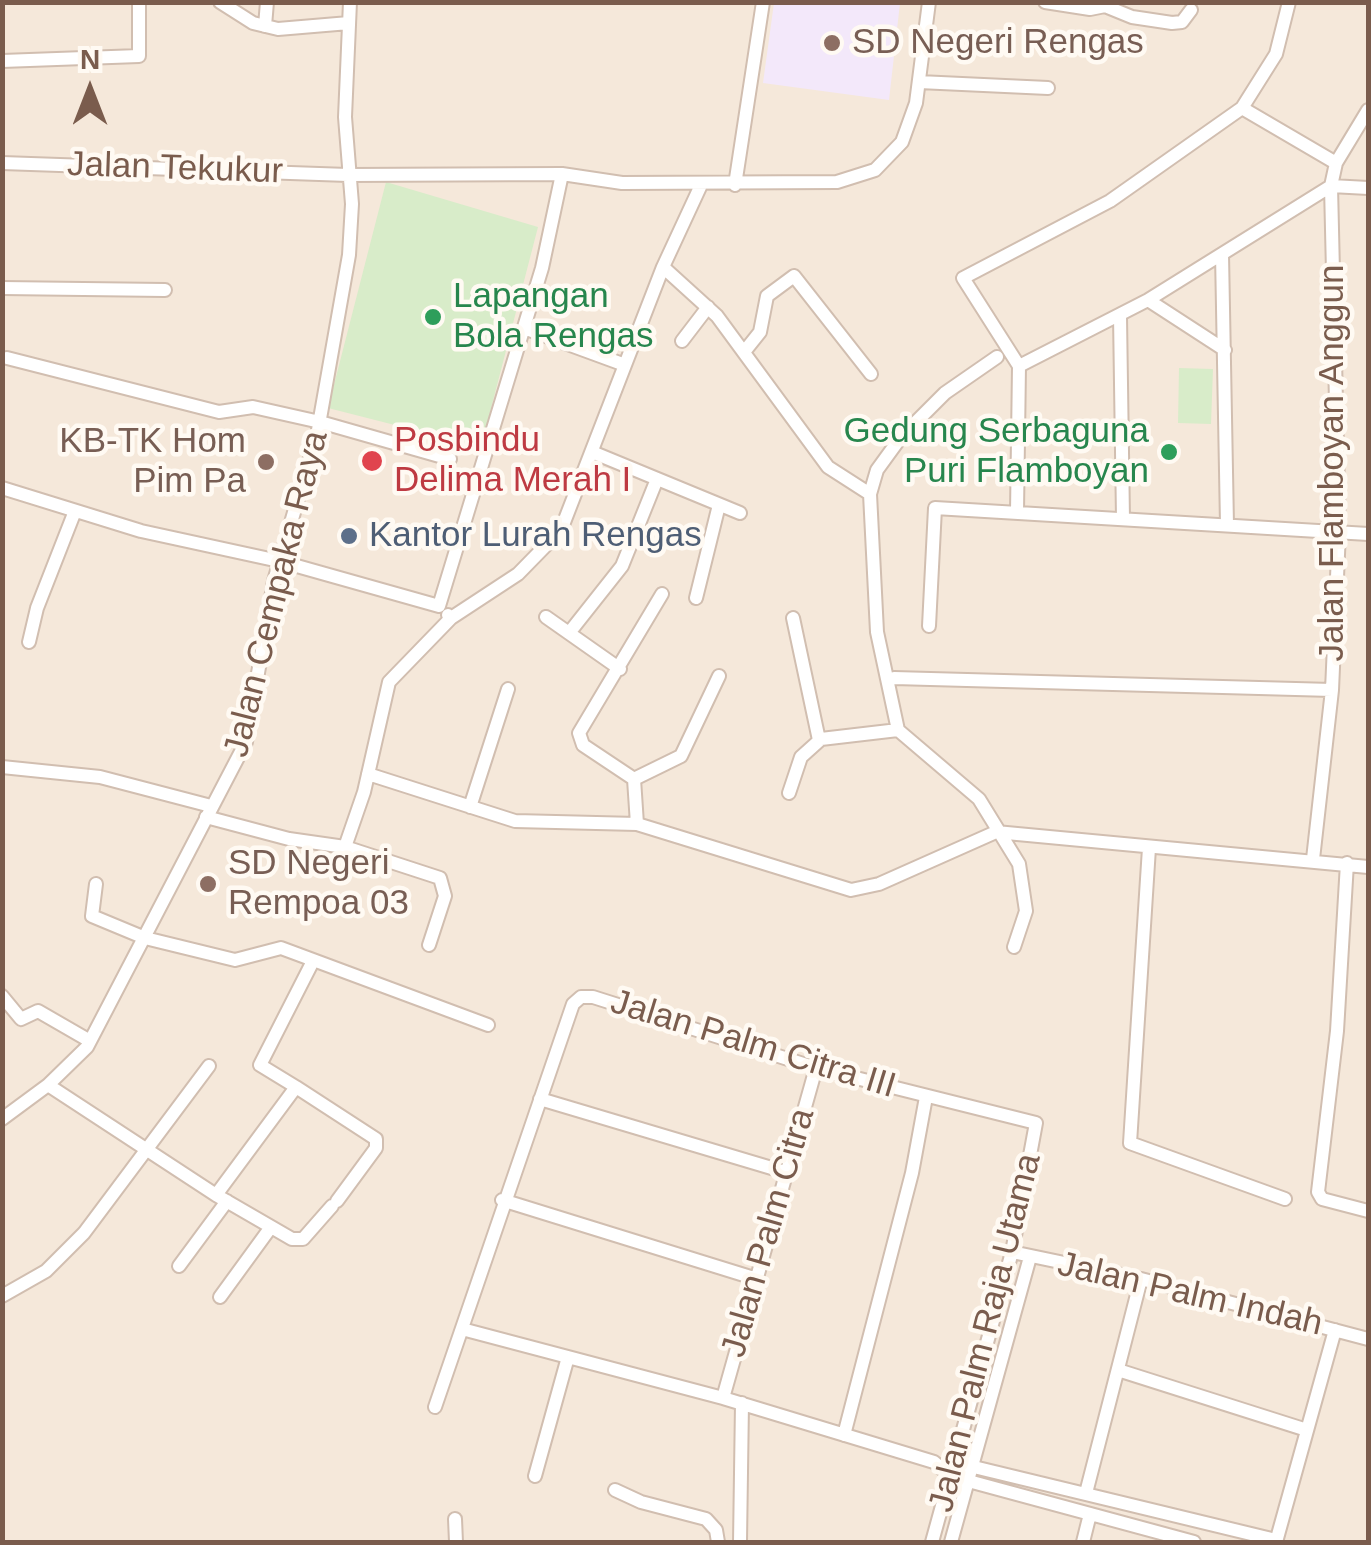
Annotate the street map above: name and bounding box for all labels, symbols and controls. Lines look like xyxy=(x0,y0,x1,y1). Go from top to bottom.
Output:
place label: SD Negeri Rengas xyxy=(852,22,1144,64)
marker: SD Negeri Rengas xyxy=(821,32,843,54)
north arrow xyxy=(40,40,140,140)
text: N xyxy=(80,44,100,75)
street label: Jalan Tekukur xyxy=(66,144,284,194)
street label: Jalan Flamboyan Anggun xyxy=(1312,265,1354,661)
place label: Lapangan Bola Rengas xyxy=(453,276,653,358)
marker: Lapangan Bola Rengas xyxy=(422,306,444,328)
place label: Gedung Serbaguna Puri Flamboyan xyxy=(843,411,1149,493)
place label: Posbindu Delima Merah I xyxy=(394,420,631,502)
place label: KB-TK Hom Pim Pa xyxy=(59,421,246,503)
street label: Jalan Cempaka Raya xyxy=(216,427,338,761)
marker: Gedung Serbaguna Puri Flamboyan xyxy=(1158,441,1180,463)
marker: Posbindu Delima Merah I xyxy=(359,448,385,474)
marker: KB-TK Hom Pim Pa xyxy=(255,451,277,473)
place label: Kantor Lurah Rengas xyxy=(369,515,702,557)
marker: Kantor Lurah Rengas xyxy=(338,525,360,547)
place label: SD Negeri Rempoa 03 xyxy=(228,843,409,925)
marker: SD Negeri Rempoa 03 xyxy=(197,873,219,895)
street label: Jalan Palm Citra III xyxy=(605,982,901,1108)
street label: Jalan Palm Citra xyxy=(713,1104,825,1362)
street label: Jalan Palm Raja Utama xyxy=(921,1150,1051,1516)
street label: Jalan Palm Indah xyxy=(1054,1244,1326,1346)

